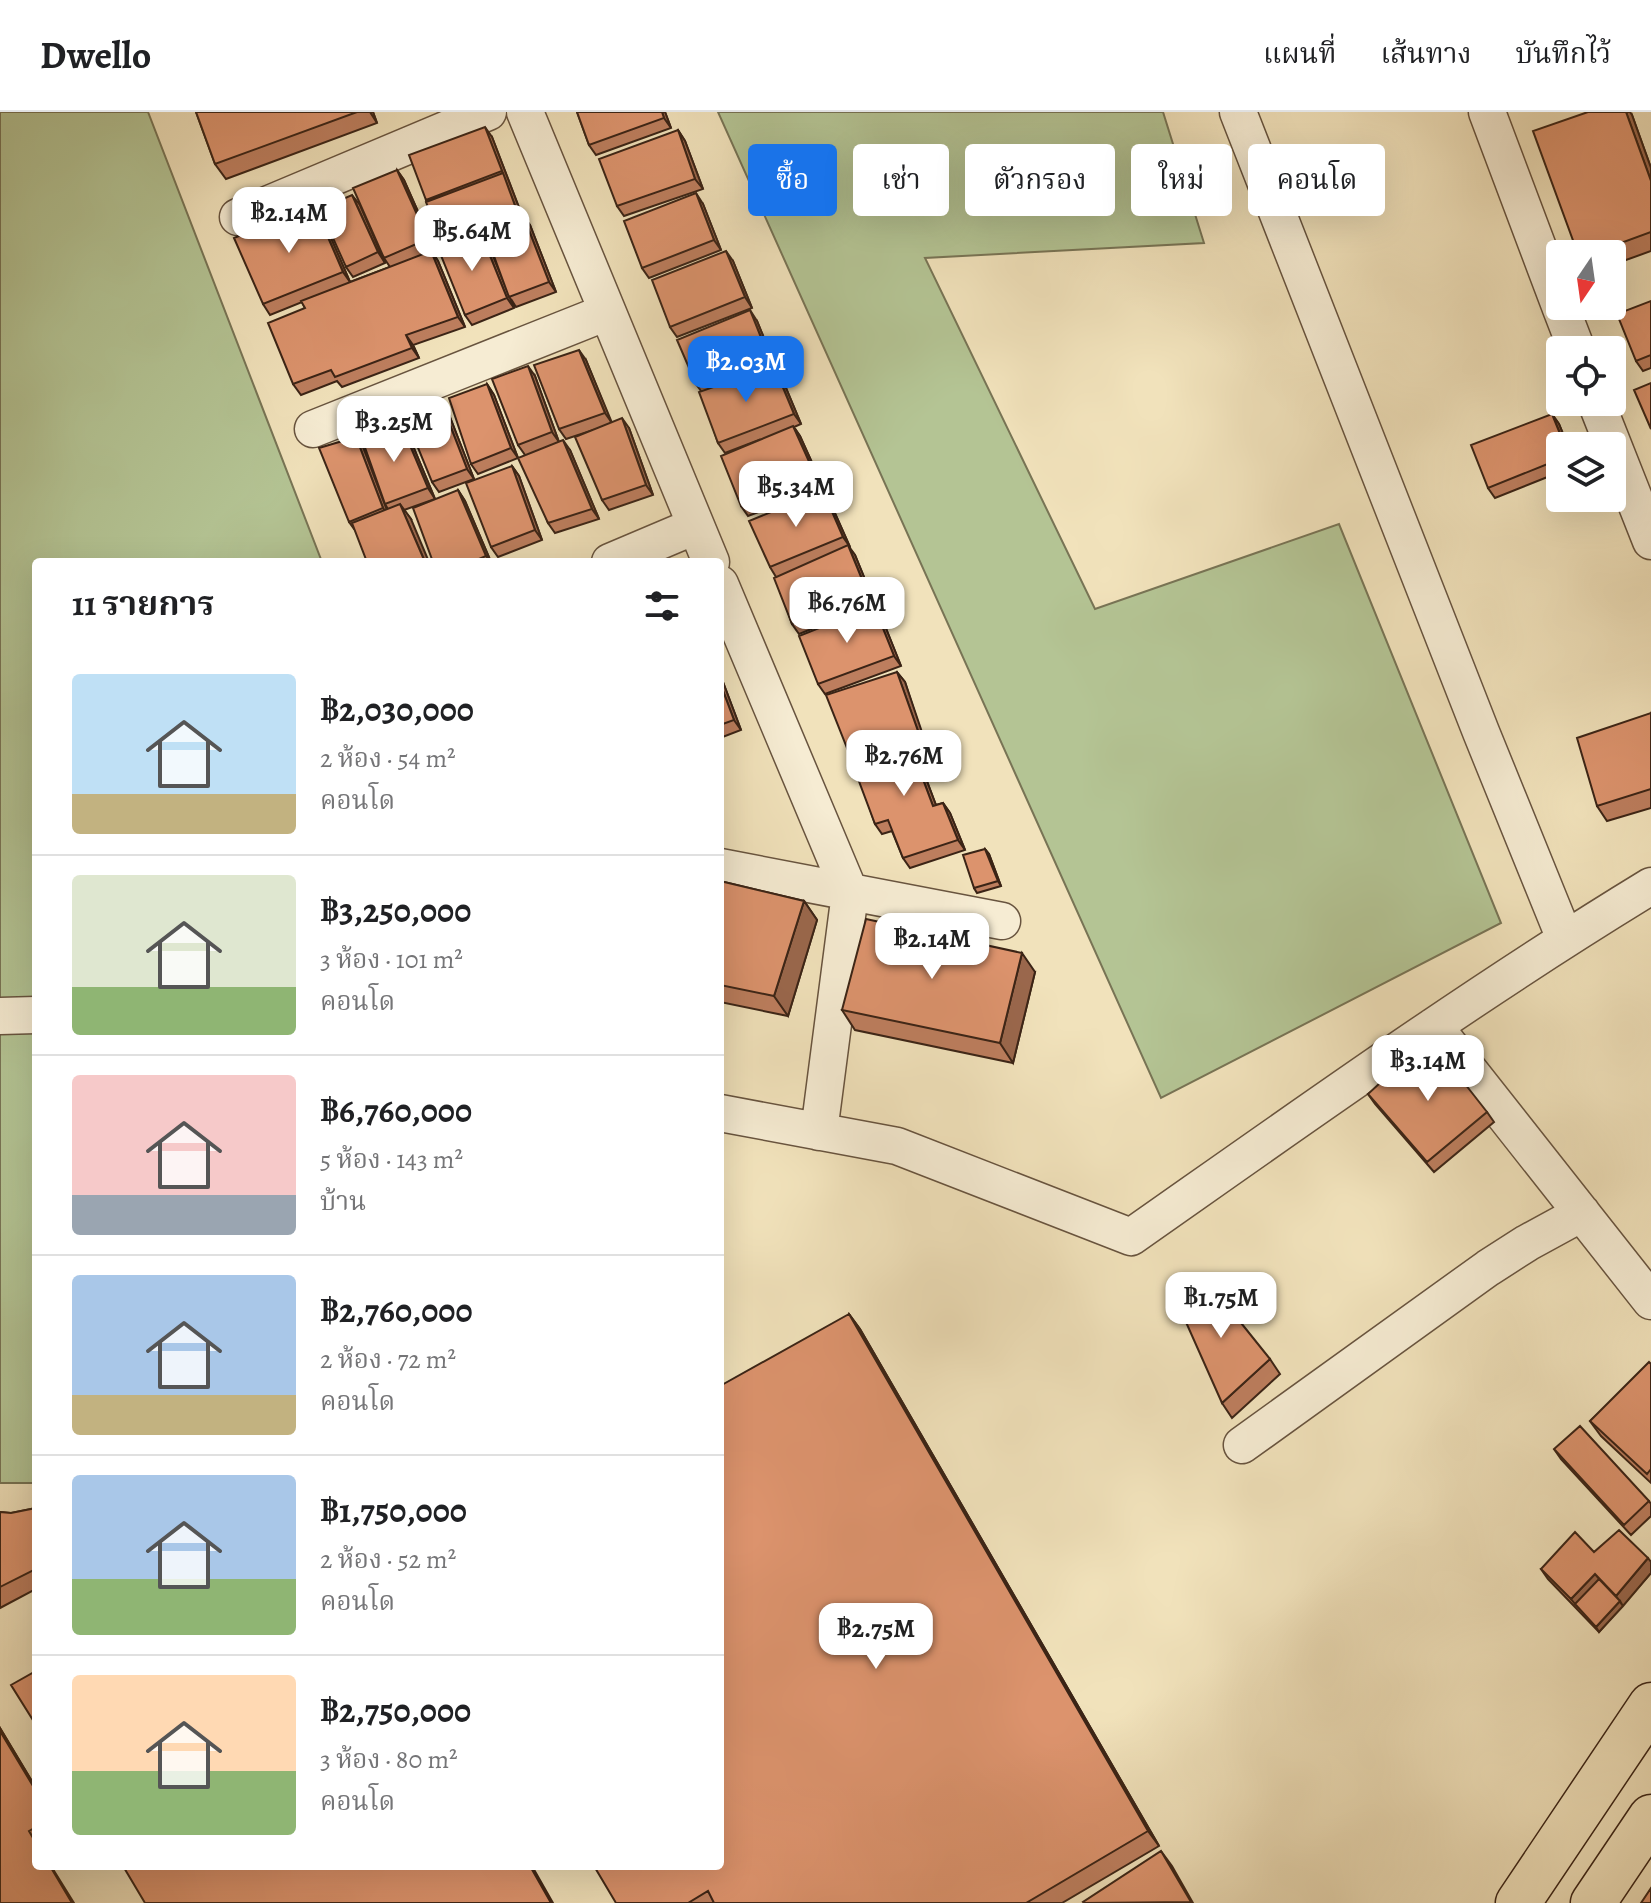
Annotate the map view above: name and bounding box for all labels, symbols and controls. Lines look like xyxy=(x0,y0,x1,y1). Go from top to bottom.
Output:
text: Dwello xyxy=(40,29,151,81)
text: แผนที่ xyxy=(1263,35,1336,73)
text: เส้นทาง xyxy=(1380,35,1472,73)
text: บันทึกไว้ xyxy=(1516,35,1611,73)
chip: ซื้อ xyxy=(748,144,837,216)
chip: เช่า xyxy=(853,144,949,216)
chip: ตัวกรอง xyxy=(965,144,1115,216)
chip: ใหม่ xyxy=(1131,144,1232,216)
chip: คอนโด xyxy=(1248,144,1385,216)
pin: ฿2.14M xyxy=(224,187,354,255)
text: ฿2.14M xyxy=(250,195,328,230)
pin: ฿5.64M xyxy=(407,205,537,273)
text: ฿5.64M xyxy=(432,213,512,248)
north arrow xyxy=(1546,240,1626,320)
map controls xyxy=(1546,240,1626,512)
pin: ฿2.03M xyxy=(681,336,811,404)
button: locate xyxy=(1546,336,1626,416)
text: ฿2.03M xyxy=(706,344,786,379)
pin: ฿3.25M xyxy=(329,396,459,464)
text: ฿3.25M xyxy=(355,404,433,439)
button: layers xyxy=(1546,432,1626,512)
pin: ฿5.34M xyxy=(731,461,861,529)
text: ฿5.34M xyxy=(757,469,835,504)
pin: ฿6.76M xyxy=(782,577,912,645)
text: 11 รายการ xyxy=(72,580,214,627)
icon: filters xyxy=(640,584,684,628)
text: ฿6.76M xyxy=(808,585,886,620)
text: ฿2,030,000 xyxy=(320,686,474,733)
icon: home xyxy=(136,706,232,802)
pin: ฿2.76M xyxy=(839,730,969,798)
text: ฿2.76M xyxy=(864,738,944,773)
text: 2 ห้อง · 54 m² xyxy=(320,741,456,776)
text: คอนโด xyxy=(320,783,395,818)
text: ฿3,250,000 xyxy=(320,887,471,934)
icon: home xyxy=(136,907,232,1003)
pin: ฿2.14M xyxy=(867,913,997,981)
text: ฿2.14M xyxy=(893,921,971,956)
text: 3 ห้อง · 101 m² xyxy=(320,942,463,977)
text: คอนโด xyxy=(320,984,395,1019)
pin: ฿3.14M xyxy=(1363,1035,1493,1103)
text: ฿3.14M xyxy=(1390,1043,1466,1078)
text: ฿6,760,000 xyxy=(320,1087,472,1134)
icon: home xyxy=(136,1107,232,1203)
text: 5 ห้อง · 143 m² xyxy=(320,1142,463,1177)
text: บ้าน xyxy=(320,1184,366,1219)
pin: ฿1.75M xyxy=(1156,1272,1286,1340)
text: ฿1.75M xyxy=(1183,1280,1259,1315)
text: ฿2,760,000 xyxy=(320,1287,473,1334)
icon: home xyxy=(136,1307,232,1403)
text: 2 ห้อง · 72 m² xyxy=(320,1342,456,1377)
text: คอนโด xyxy=(320,1384,395,1419)
text: ฿1,750,000 xyxy=(320,1487,467,1534)
icon: home xyxy=(136,1507,232,1603)
text: 2 ห้อง · 52 m² xyxy=(320,1542,456,1577)
text: คอนโด xyxy=(320,1584,395,1619)
pin: ฿2.75M xyxy=(811,1603,941,1671)
text: ฿2.75M xyxy=(837,1611,915,1646)
text: ฿2,750,000 xyxy=(320,1687,471,1734)
icon: home xyxy=(136,1707,232,1803)
text: 3 ห้อง · 80 m² xyxy=(320,1742,458,1777)
text: คอนโด xyxy=(320,1784,395,1819)

